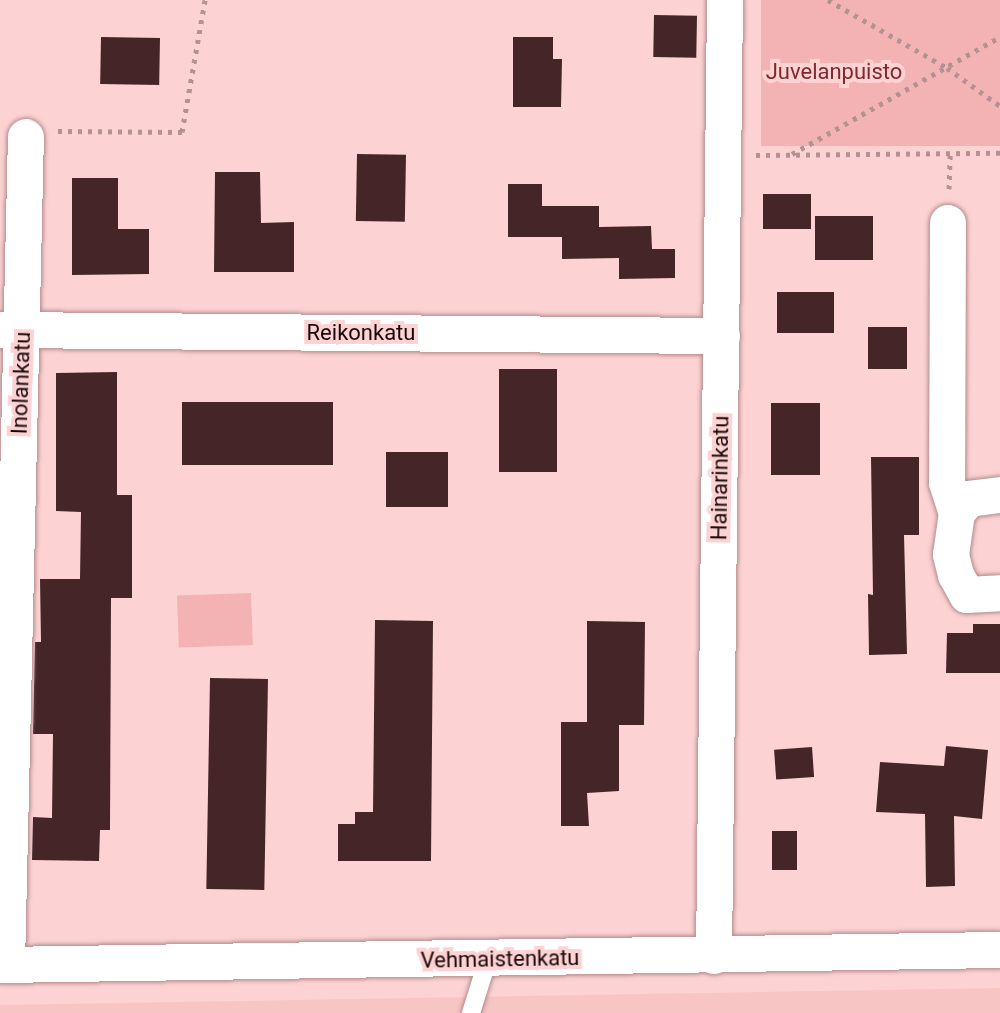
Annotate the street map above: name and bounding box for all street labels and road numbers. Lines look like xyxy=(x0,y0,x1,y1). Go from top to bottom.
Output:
street label: Reikonkatu xyxy=(307,320,415,346)
street label: Inolankatu xyxy=(6,331,36,435)
street label: Hainarinkatu xyxy=(706,416,734,540)
street label: Vehmaistenkatu xyxy=(420,944,580,974)

